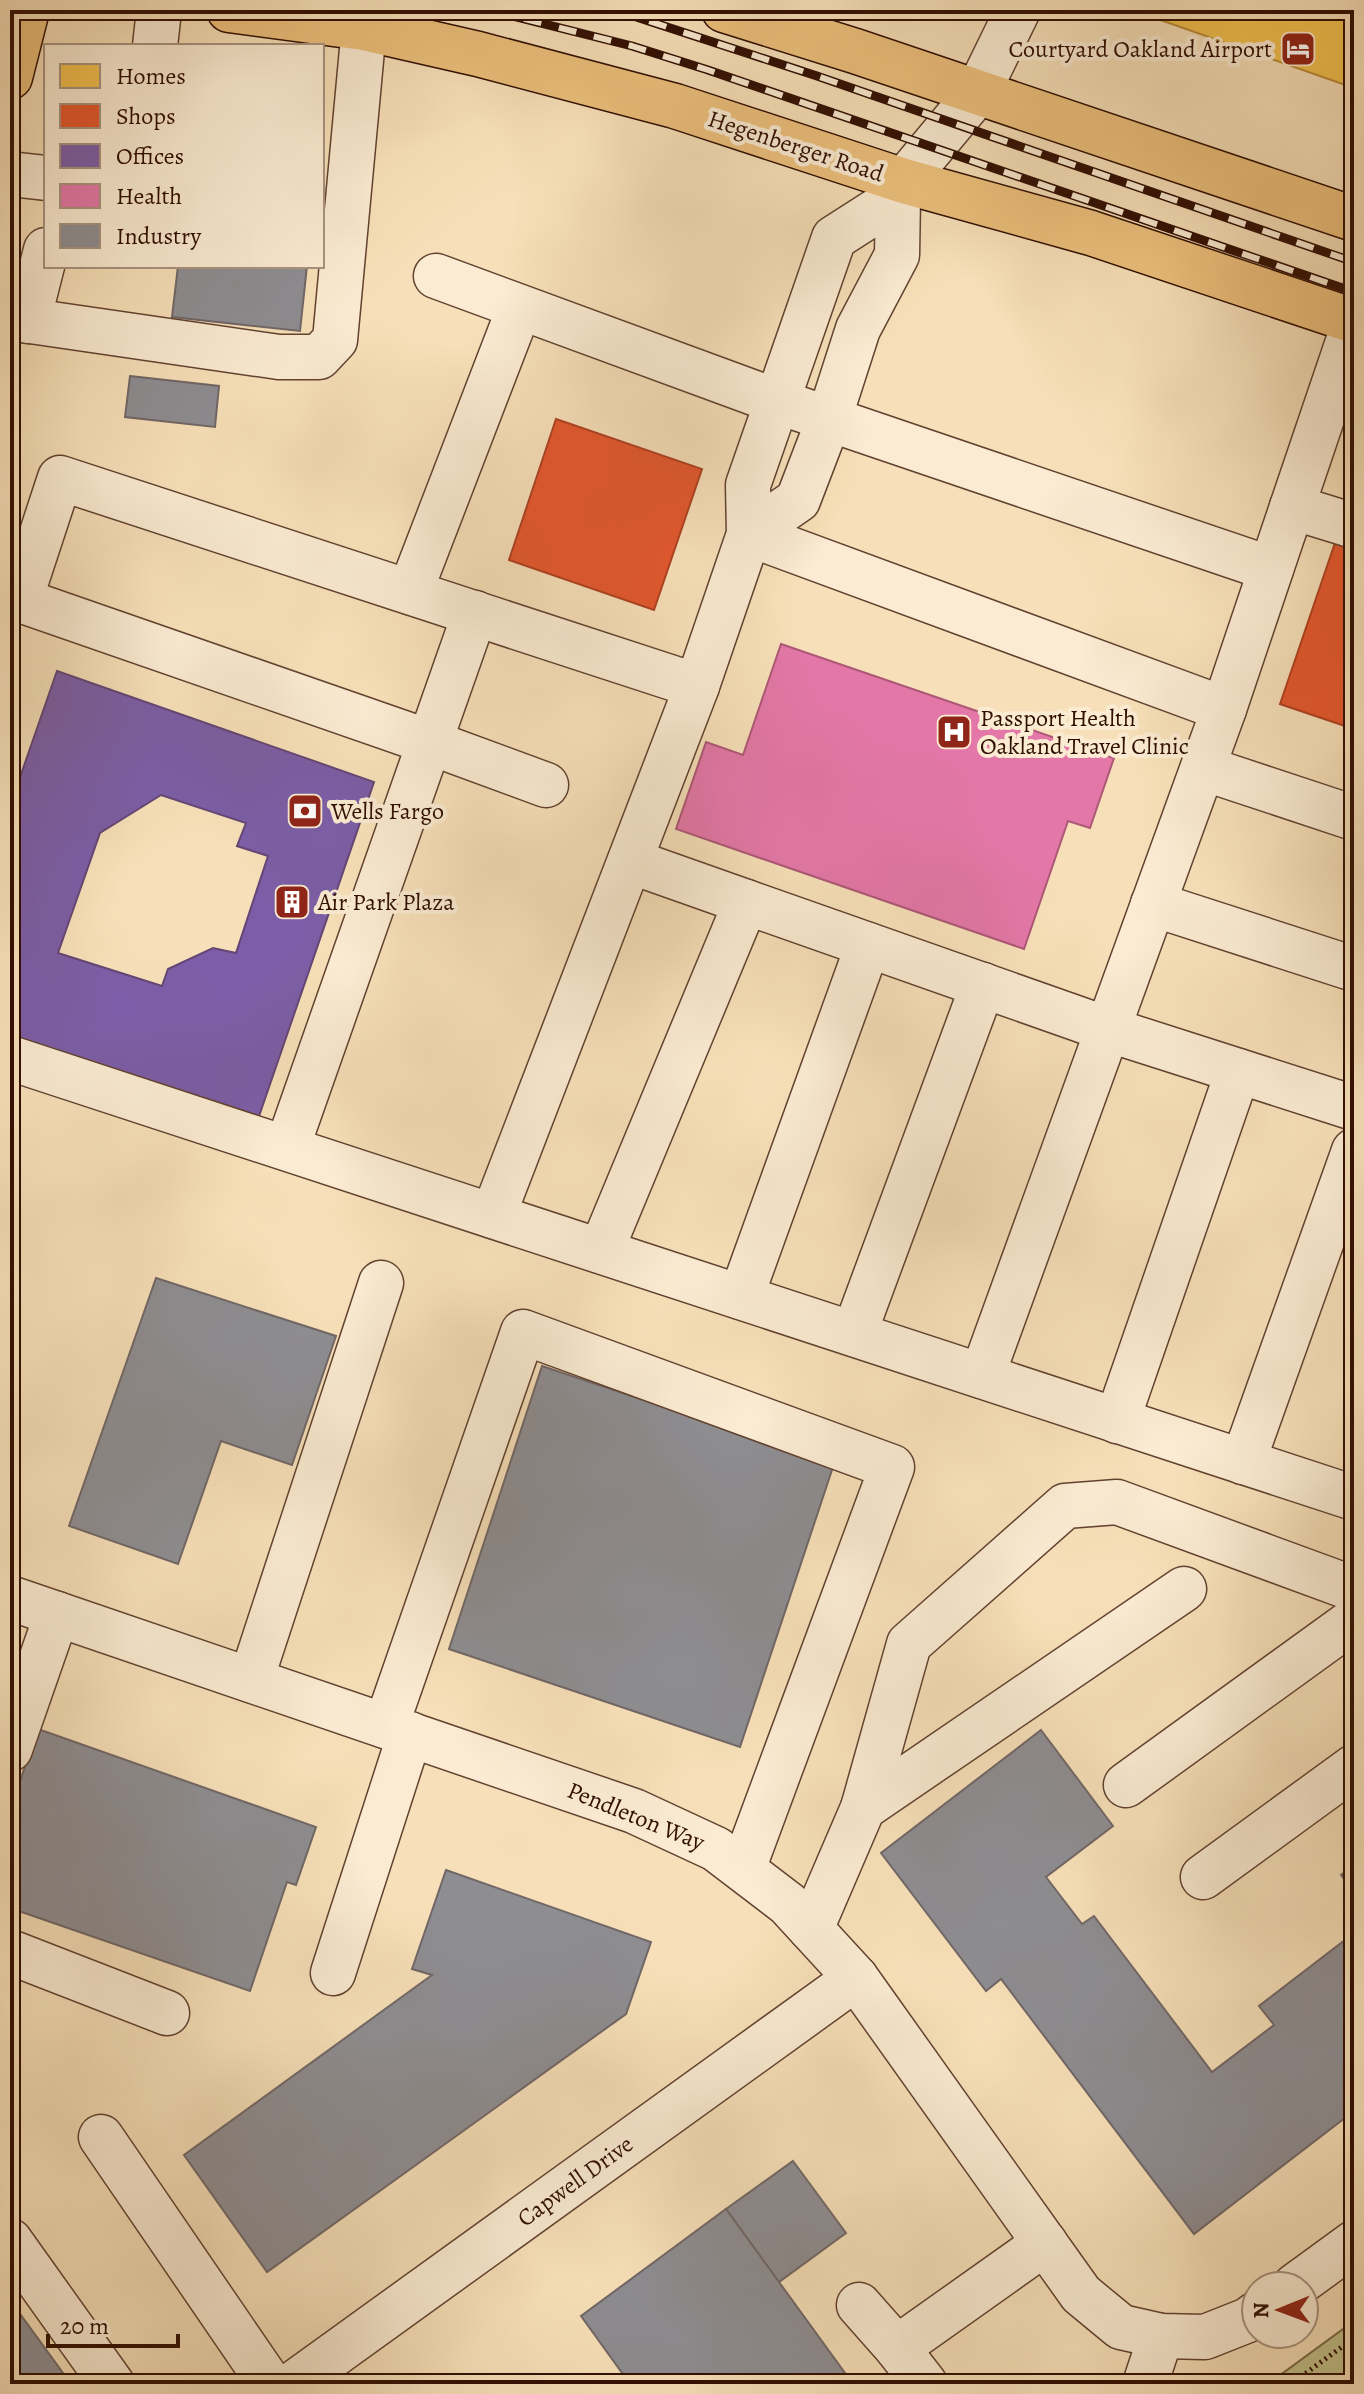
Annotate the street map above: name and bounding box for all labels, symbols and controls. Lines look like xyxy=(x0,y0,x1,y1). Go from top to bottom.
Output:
hotel icon: Courtyard Oakland Airport xyxy=(1279,30,1317,68)
place label: Courtyard Oakland Airport xyxy=(1009,33,1272,65)
legend xyxy=(44,44,324,268)
text: Homes xyxy=(116,60,186,92)
text: Shops xyxy=(116,100,176,132)
street label: Hegenberger Road xyxy=(704,103,888,190)
text: Offices xyxy=(116,140,184,172)
text: Health xyxy=(116,180,182,212)
text: Industry xyxy=(116,220,202,252)
place label: Passport Health Oakland Travel Clinic xyxy=(980,702,1189,762)
hospital icon: Passport Health Oakland Travel Clinic xyxy=(935,713,973,751)
bank icon: Wells Fargo xyxy=(286,792,324,830)
place label: Wells Fargo xyxy=(330,795,444,827)
building icon: Air Park Plaza xyxy=(273,883,311,921)
place label: Air Park Plaza xyxy=(317,886,455,918)
street label: Pendleton Way xyxy=(563,1774,710,1858)
street label: Capwell Drive xyxy=(511,2128,639,2234)
north arrow xyxy=(1240,2270,1320,2350)
scale bar xyxy=(48,2298,178,2348)
text: N xyxy=(1246,2302,1276,2319)
text: 20 m xyxy=(60,2310,109,2342)

